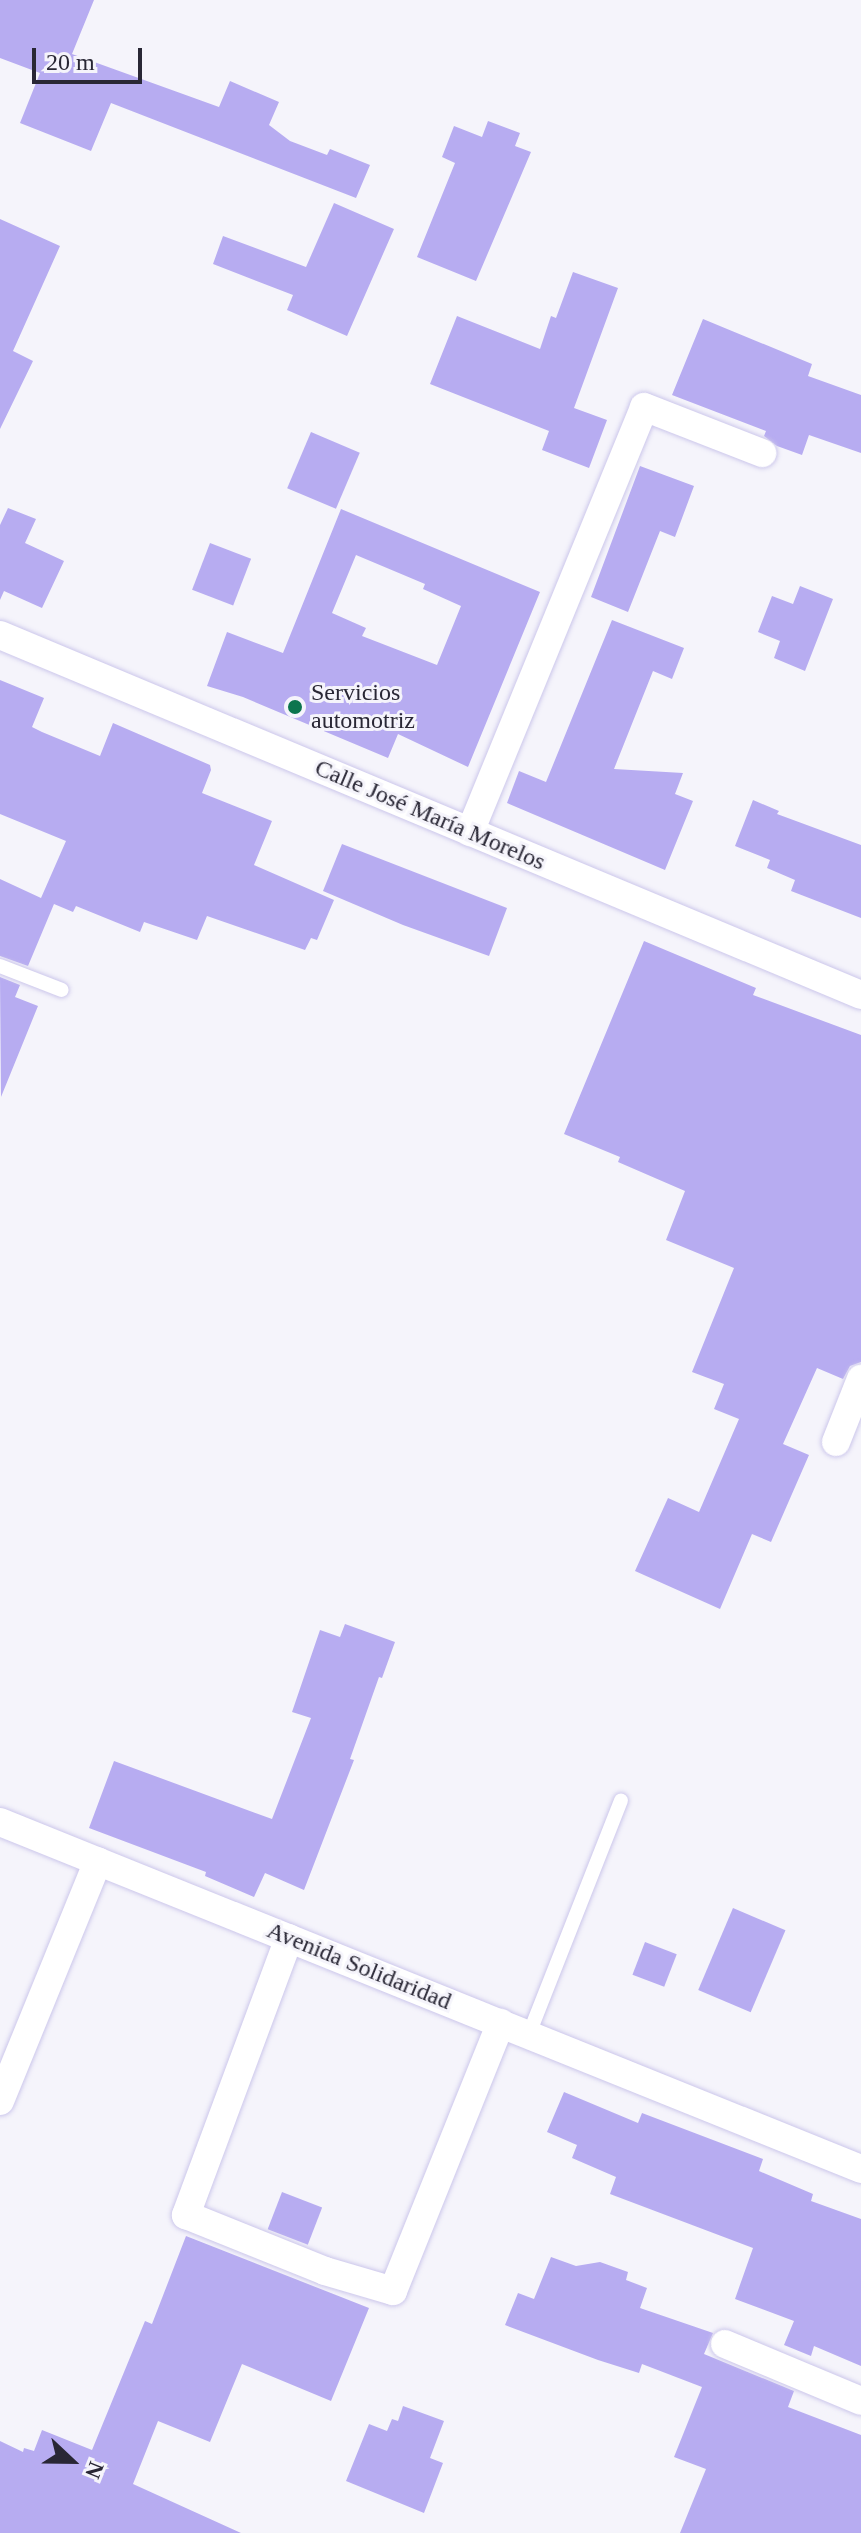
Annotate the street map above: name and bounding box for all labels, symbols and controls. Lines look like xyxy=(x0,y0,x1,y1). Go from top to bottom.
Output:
scale bar xyxy=(36,32,146,82)
text: 20 m xyxy=(46,49,95,75)
place label: Servicios automotriz xyxy=(311,679,415,735)
marker: Servicios automotriz xyxy=(286,698,304,716)
street label: Calle José María Morelos xyxy=(311,753,549,877)
street label: Avenida Solidaridad xyxy=(263,1916,455,2016)
north arrow xyxy=(32,2421,112,2501)
text: N xyxy=(80,2458,109,2482)

